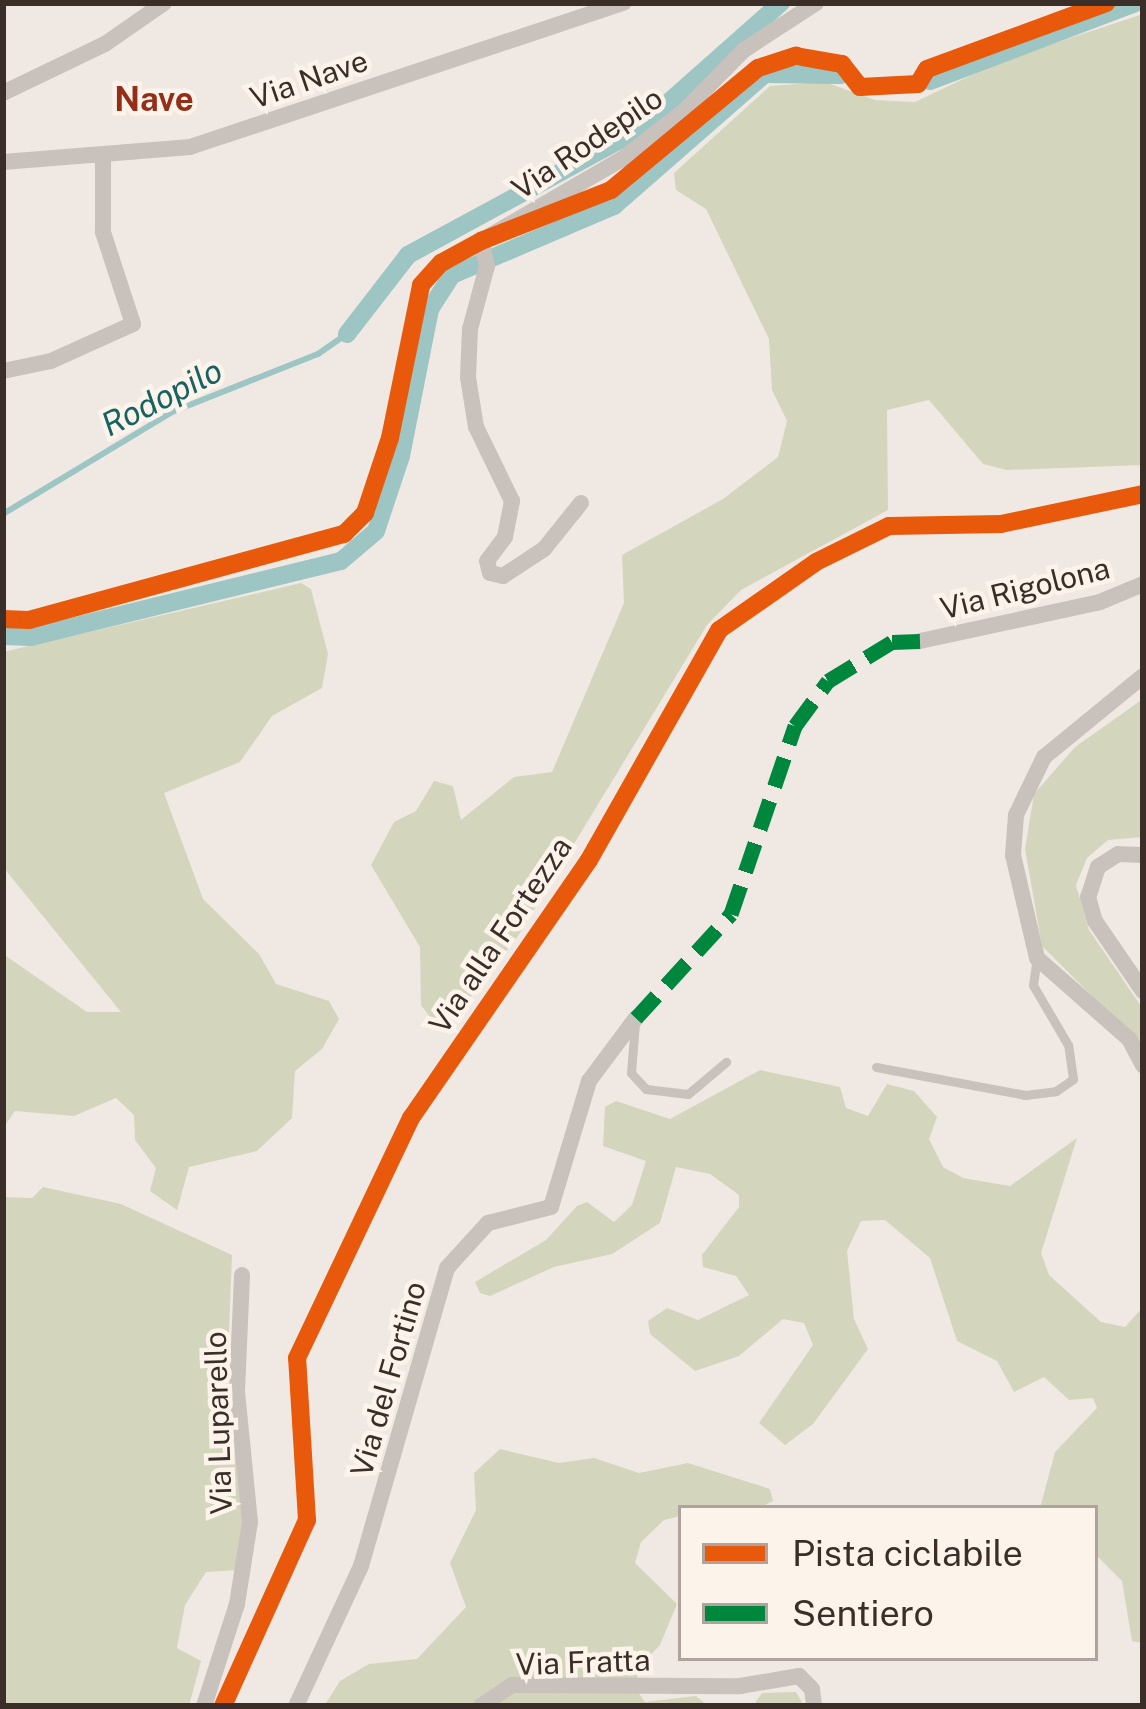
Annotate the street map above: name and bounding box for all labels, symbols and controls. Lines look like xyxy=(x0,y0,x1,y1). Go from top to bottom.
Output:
street label: Via Nave xyxy=(246,42,372,116)
street label: Via Rodepilo xyxy=(505,79,669,207)
district label: Nave xyxy=(114,80,194,120)
water label: Rodopilo xyxy=(95,351,229,445)
street label: Via Rigolona xyxy=(937,550,1113,626)
street label: Via alla Fortezza xyxy=(421,830,579,1040)
street label: Via del Fortino xyxy=(343,1277,433,1481)
street label: Via Luparello xyxy=(197,1331,239,1515)
legend xyxy=(678,1505,1098,1661)
text: Pista ciclabile xyxy=(792,1532,1023,1574)
text: Sentiero xyxy=(792,1592,934,1634)
street label: Via Fratta xyxy=(515,1642,651,1682)

